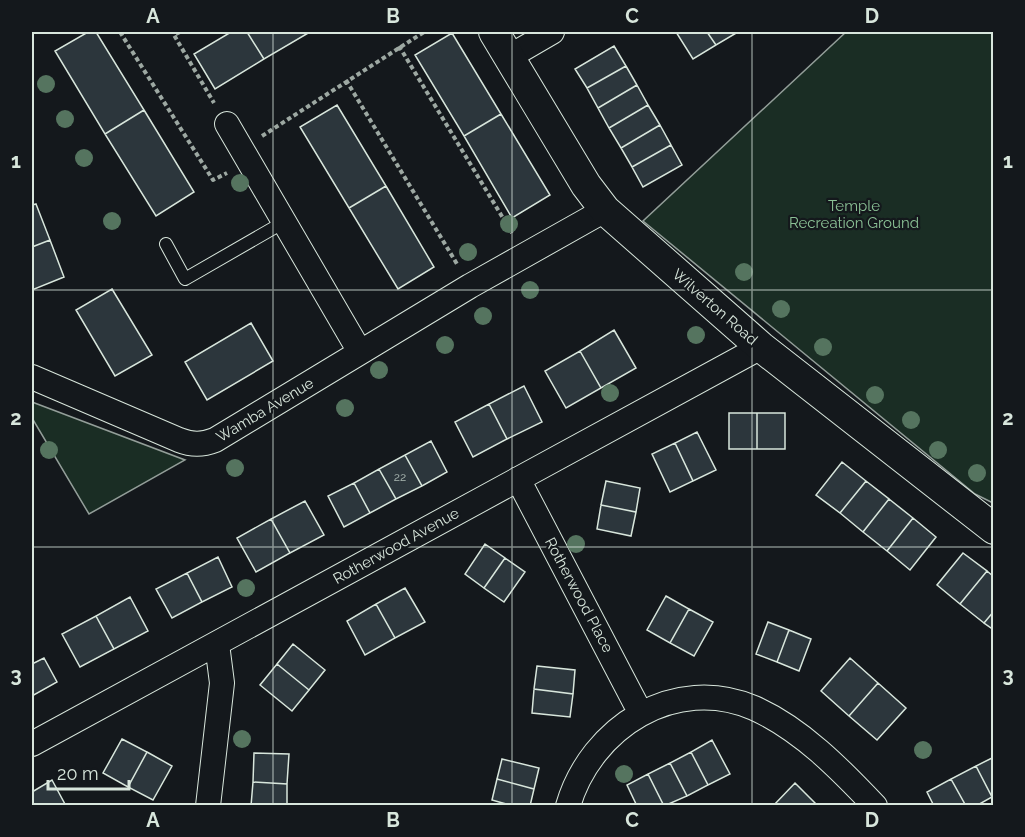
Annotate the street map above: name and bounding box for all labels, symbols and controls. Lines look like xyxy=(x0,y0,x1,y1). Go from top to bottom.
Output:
text: A xyxy=(146,4,160,28)
text: B xyxy=(386,4,400,28)
text: C xyxy=(625,4,639,28)
text: D xyxy=(865,4,879,28)
text: 1 xyxy=(11,149,21,173)
text: 1 xyxy=(1003,149,1013,173)
park label: Temple Recreation Ground xyxy=(789,197,919,232)
street label: Wilverton Road xyxy=(669,265,761,349)
street label: Wamba Avenue xyxy=(213,374,317,446)
text: 2 xyxy=(10,406,22,430)
text: 2 xyxy=(1002,406,1014,430)
house number: 22 xyxy=(394,470,406,484)
street label: Rotherwood Avenue xyxy=(330,504,462,588)
street label: Rotherwood Place xyxy=(541,534,617,656)
text: 3 xyxy=(10,663,22,687)
text: 3 xyxy=(1002,663,1014,687)
scale bar xyxy=(48,753,129,791)
text: 20 m xyxy=(57,763,99,784)
text: A xyxy=(146,808,160,832)
text: B xyxy=(386,808,400,832)
text: C xyxy=(625,808,639,832)
text: D xyxy=(865,808,879,832)

